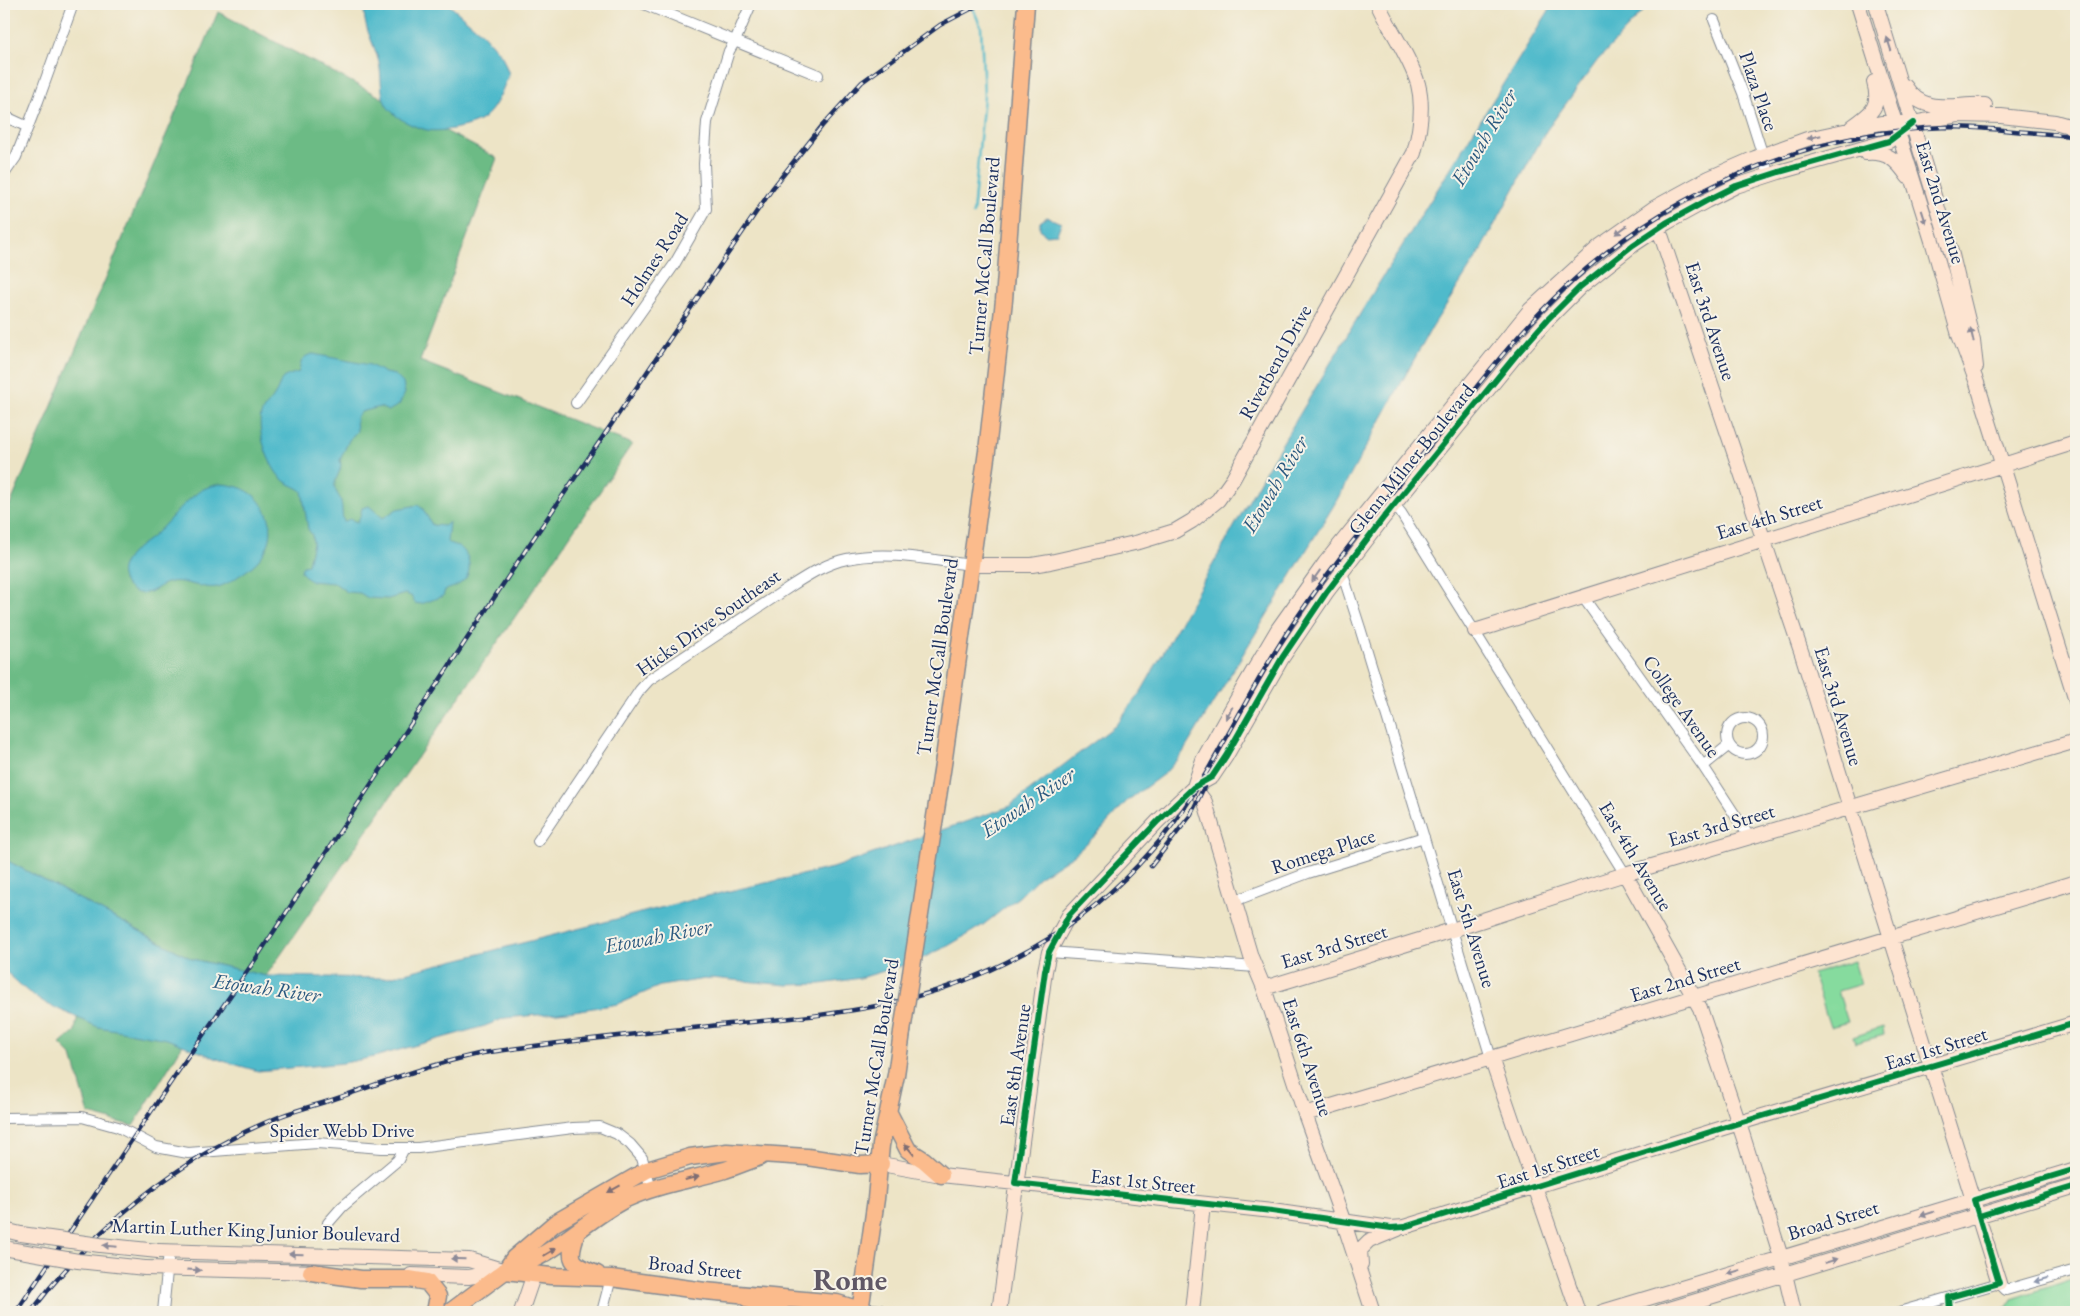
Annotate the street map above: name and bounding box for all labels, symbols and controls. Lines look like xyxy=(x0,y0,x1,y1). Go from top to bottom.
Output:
one-way arrow xyxy=(1885,36,1893,51)
street label: Plaza Place xyxy=(1733,48,1785,134)
water label: Etowah River xyxy=(1444,83,1523,191)
one-way arrow xyxy=(1806,133,1821,141)
street label: East 2nd Avenue xyxy=(1910,137,1972,267)
street label: Turner McCall Boulevard xyxy=(962,155,1006,356)
street label: Holmes Road xyxy=(614,207,694,311)
one-way arrow xyxy=(1921,210,1929,225)
one-way arrow xyxy=(1614,225,1628,235)
street label: East 3rd Avenue xyxy=(1680,258,1742,384)
street label: Riverbend Drive xyxy=(1233,300,1317,424)
one-way arrow xyxy=(1968,327,1976,342)
street label: Glenn Milner Boulevard xyxy=(1342,377,1481,540)
water label: Etowah River xyxy=(1235,430,1314,538)
street label: East 4th Street xyxy=(1713,488,1826,545)
street label: Turner McCall Boulevard xyxy=(910,556,964,757)
street label: Hicks Drive Southeast xyxy=(631,562,786,682)
one-way arrow xyxy=(1311,569,1321,583)
street label: East 3rd Avenue xyxy=(1809,643,1870,769)
street label: College Avenue xyxy=(1637,650,1727,762)
one-way arrow xyxy=(1225,706,1233,721)
water label: Etowah River xyxy=(975,760,1081,844)
street label: East 4th Avenue xyxy=(1593,797,1679,916)
street label: East 3rd Street xyxy=(1665,797,1778,853)
street label: Romega Place xyxy=(1268,822,1378,880)
street label: East 5th Avenue xyxy=(1442,865,1502,991)
water label: Etowah River xyxy=(601,912,714,959)
street label: East 3rd Street xyxy=(1278,917,1391,974)
street label: East 2nd Street xyxy=(1627,950,1744,1008)
street label: Turner McCall Boulevard xyxy=(848,956,905,1157)
water label: Etowah River xyxy=(211,966,323,1009)
street label: East 6th Avenue xyxy=(1277,994,1339,1120)
street label: East 8th Avenue xyxy=(994,1002,1036,1128)
street label: East 1st Street xyxy=(1882,1020,1991,1076)
street label: Spider Webb Drive xyxy=(270,1117,415,1143)
street label: East 1st Street xyxy=(1494,1137,1603,1195)
one-way arrow xyxy=(903,1143,915,1155)
street label: East 1st Street xyxy=(1089,1163,1198,1200)
one-way arrow xyxy=(685,1173,700,1181)
one-way arrow xyxy=(607,1184,621,1193)
street label: Broad Street xyxy=(1784,1194,1882,1246)
one-way arrow xyxy=(1920,1210,1935,1218)
street label: Martin Luther King Junior Boulevard xyxy=(111,1212,401,1248)
one-way arrow xyxy=(102,1242,118,1250)
one-way arrow xyxy=(543,1247,556,1256)
street label: Broad Street xyxy=(647,1249,744,1285)
one-way arrow xyxy=(287,1250,303,1258)
one-way arrow xyxy=(450,1255,466,1263)
one-way arrow xyxy=(1824,1257,1839,1265)
district label: Rome xyxy=(813,1260,887,1299)
one-way arrow xyxy=(186,1266,202,1274)
one-way arrow xyxy=(1726,1268,1741,1276)
one-way arrow xyxy=(2034,1276,2049,1284)

